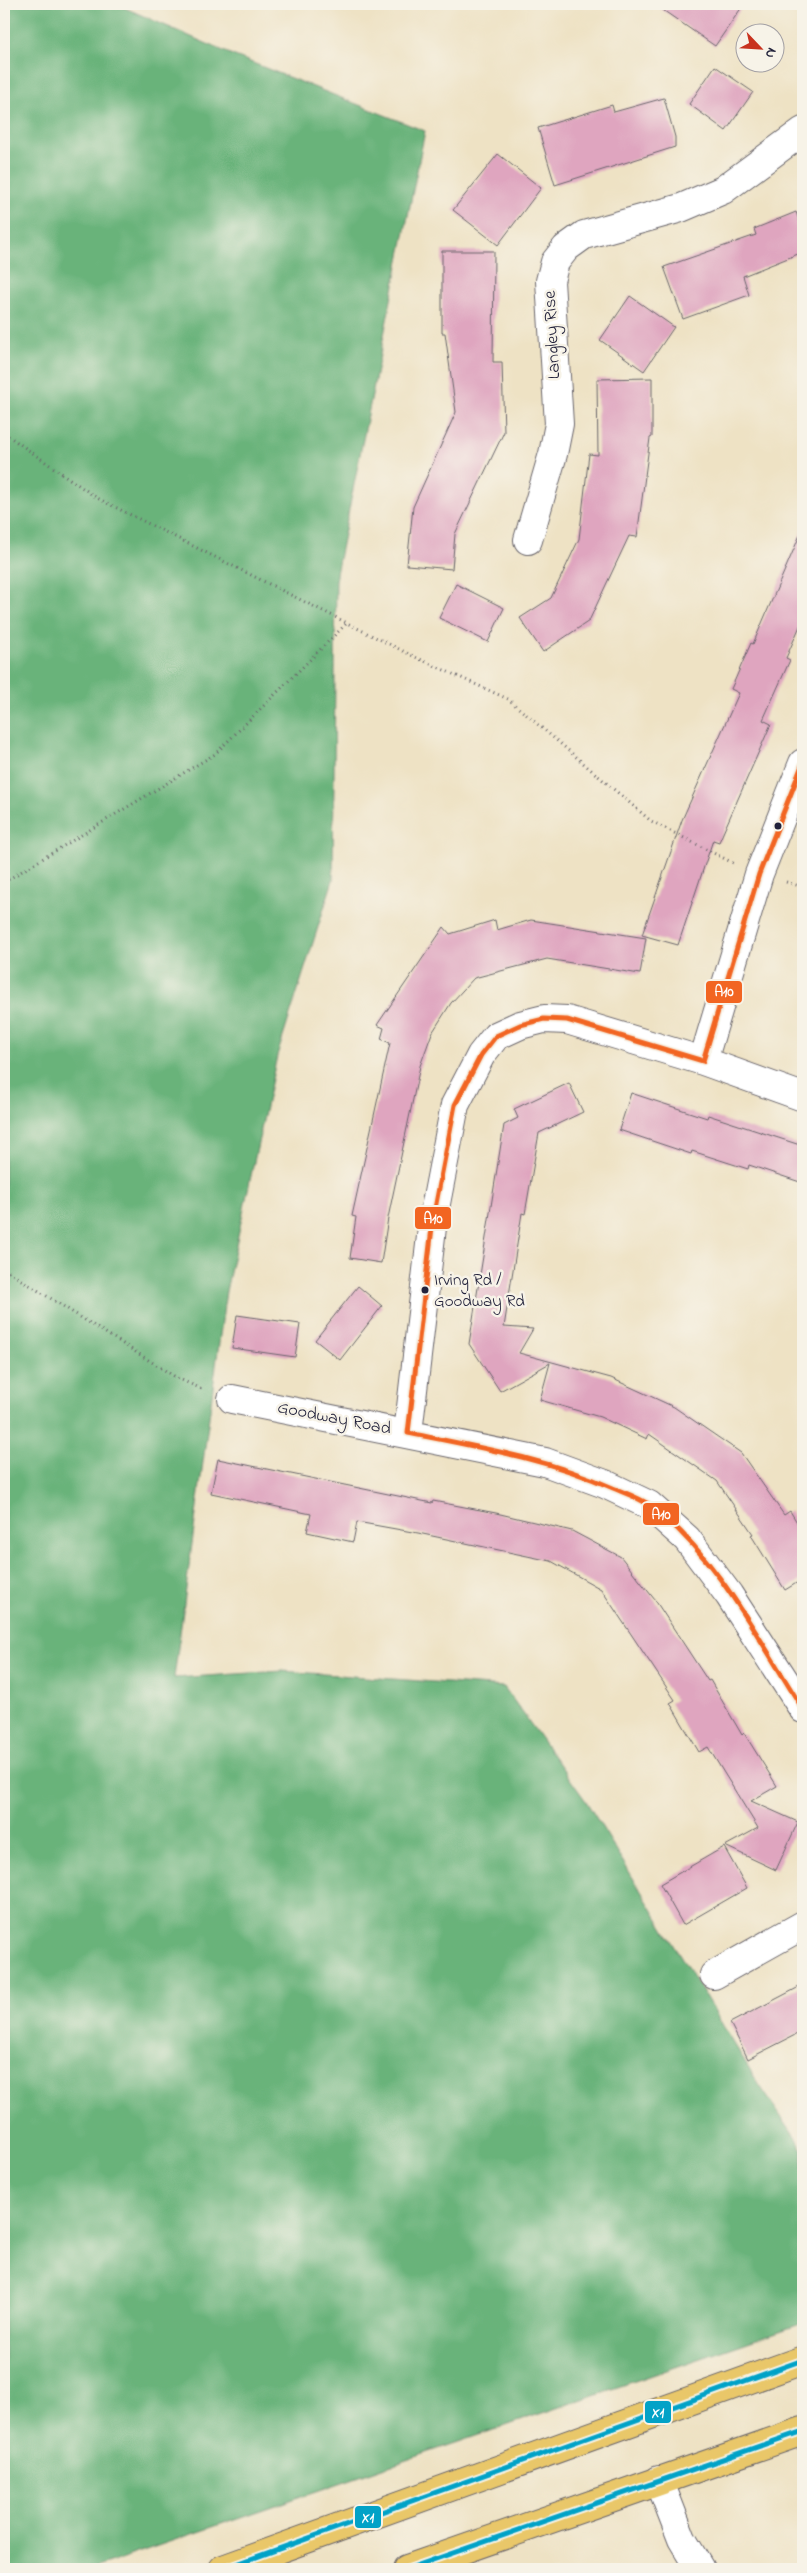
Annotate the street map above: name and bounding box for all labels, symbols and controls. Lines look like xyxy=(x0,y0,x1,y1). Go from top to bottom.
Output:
north arrow xyxy=(734,22,784,72)
text: N xyxy=(759,44,782,62)
street label: Langley Rise xyxy=(538,289,569,380)
unlabelled marker xyxy=(773,821,783,831)
line badge: A10 xyxy=(705,980,743,1004)
text: A10 xyxy=(714,982,734,1003)
line badge: A10 xyxy=(414,1206,452,1230)
text: A10 xyxy=(423,1209,443,1230)
place label: Irving Rd / Goodway Rd xyxy=(434,1268,525,1315)
marker: Irving Rd / Goodway Rd xyxy=(420,1285,430,1295)
street label: Goodway Road xyxy=(275,1395,393,1443)
line badge: A10 xyxy=(642,1502,680,1526)
text: A10 xyxy=(651,1505,671,1526)
line badge: X1 xyxy=(644,2400,672,2424)
text: X1 xyxy=(652,2403,665,2424)
line badge: X1 xyxy=(354,2505,382,2529)
text: X1 xyxy=(362,2508,375,2529)

